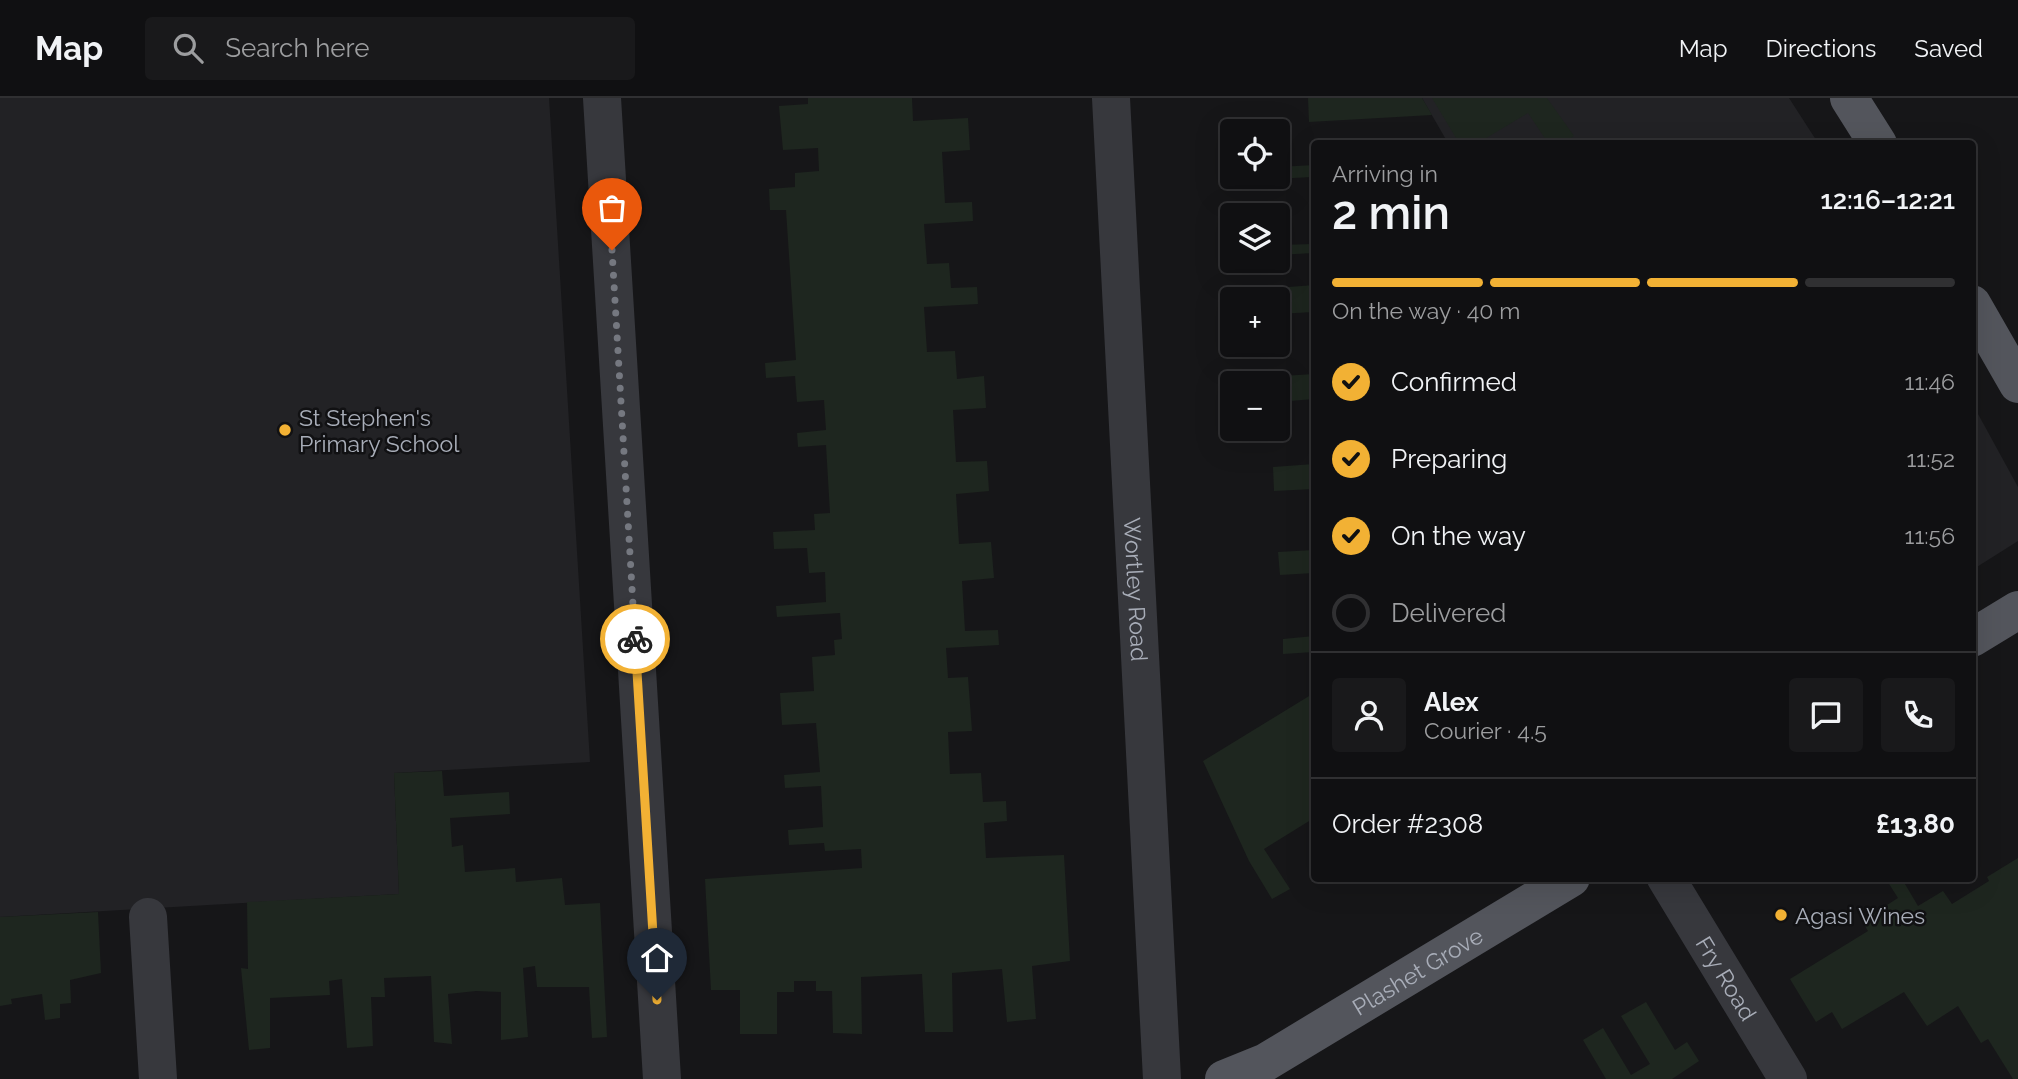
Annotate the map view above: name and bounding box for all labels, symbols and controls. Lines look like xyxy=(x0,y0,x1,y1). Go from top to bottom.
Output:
search box xyxy=(145,17,635,80)
text: Map xyxy=(35,29,103,68)
icon: search xyxy=(169,29,207,67)
text: Search here xyxy=(225,33,370,63)
text: Map xyxy=(1679,34,1728,63)
text: Directions xyxy=(1766,34,1876,63)
text: Saved xyxy=(1914,34,1983,63)
map controls xyxy=(1220,119,1290,441)
button: locate xyxy=(1220,119,1290,189)
text: Arriving in xyxy=(1332,160,1438,187)
pin xyxy=(582,178,642,250)
text: 12:16–12:21 xyxy=(1820,185,1955,215)
text: 2 min xyxy=(1332,186,1450,240)
icon: bag xyxy=(593,189,631,227)
button: layers xyxy=(1220,203,1290,273)
button: + xyxy=(1220,287,1290,357)
text: On the way · 40 m xyxy=(1332,297,1520,324)
icon: check xyxy=(1332,363,1370,401)
text: Confirmed xyxy=(1391,367,1517,397)
text: 11:46 xyxy=(1905,368,1955,395)
button: − xyxy=(1220,371,1290,441)
place label: St Stephen's Primary School xyxy=(299,404,460,457)
marker: St Stephen's Primary School xyxy=(277,422,293,438)
icon: check xyxy=(1332,440,1370,478)
text: Preparing xyxy=(1391,444,1507,474)
text: 11:52 xyxy=(1906,445,1955,472)
street label: Wortley Road xyxy=(1119,517,1154,662)
icon: check xyxy=(1332,517,1370,555)
text: On the way xyxy=(1391,521,1526,551)
text: 11:56 xyxy=(1905,522,1955,549)
text: Delivered xyxy=(1391,598,1506,628)
courier xyxy=(600,604,670,674)
icon: bike xyxy=(616,620,654,658)
button: person xyxy=(1332,678,1406,752)
button: chat xyxy=(1789,678,1863,752)
button: phone xyxy=(1881,678,1955,752)
text: Alex xyxy=(1424,687,1479,717)
text: Courier · 4.5 xyxy=(1424,717,1547,744)
text: Order #2308 xyxy=(1332,809,1483,839)
text: £13.80 xyxy=(1876,809,1955,839)
place label: Agasi Wines xyxy=(1795,902,1925,929)
marker: Agasi Wines xyxy=(1773,907,1789,923)
street label: Plashet Grove xyxy=(1347,921,1487,1020)
pin xyxy=(627,928,687,1000)
street label: Fry Road xyxy=(1691,931,1763,1025)
icon: home xyxy=(638,939,676,977)

